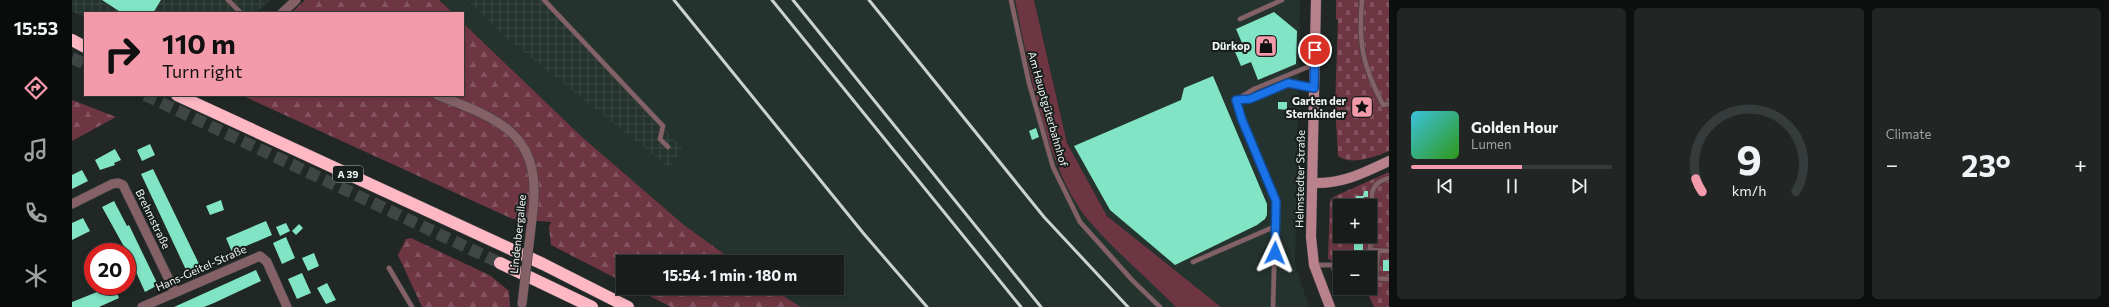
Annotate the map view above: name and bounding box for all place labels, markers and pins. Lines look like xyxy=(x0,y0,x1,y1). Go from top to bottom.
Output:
shop icon: Dürkop xyxy=(1253,33,1279,59)
pin xyxy=(1298,33,1332,67)
place label: Dürkop xyxy=(1212,39,1250,52)
place label: Garten der Sternkinder xyxy=(1286,94,1346,120)
place icon: Garten der Sternkinder xyxy=(1349,94,1375,120)

